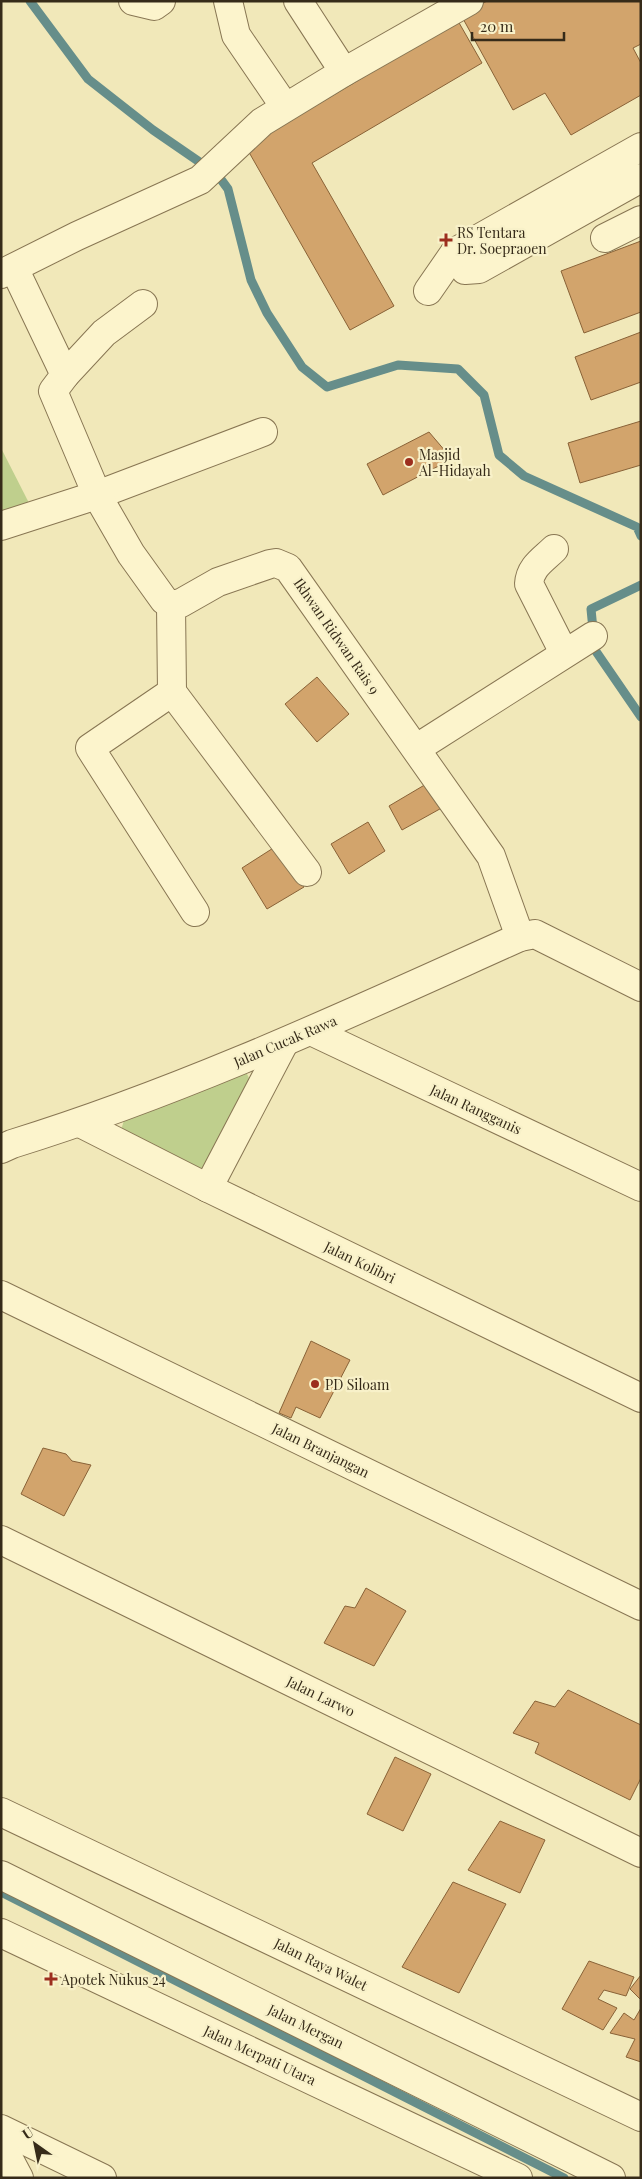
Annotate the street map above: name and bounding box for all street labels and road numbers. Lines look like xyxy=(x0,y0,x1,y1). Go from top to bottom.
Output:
street label: Ikhwan Ridwan Rais 9 xyxy=(290,574,384,698)
street label: Jalan Cucak Rawa xyxy=(230,1011,339,1072)
street label: Jalan Rangganis xyxy=(426,1079,525,1138)
street label: Jalan Kolibri xyxy=(320,1236,399,1287)
street label: Jalan Branjangan xyxy=(268,1418,373,1482)
street label: Jalan Larwo xyxy=(283,1671,359,1721)
street label: Jalan Raya Walet xyxy=(270,1933,372,1995)
street label: Jalan Mergan xyxy=(264,1999,348,2053)
street label: Jalan Merpati Utara xyxy=(200,2020,319,2089)

